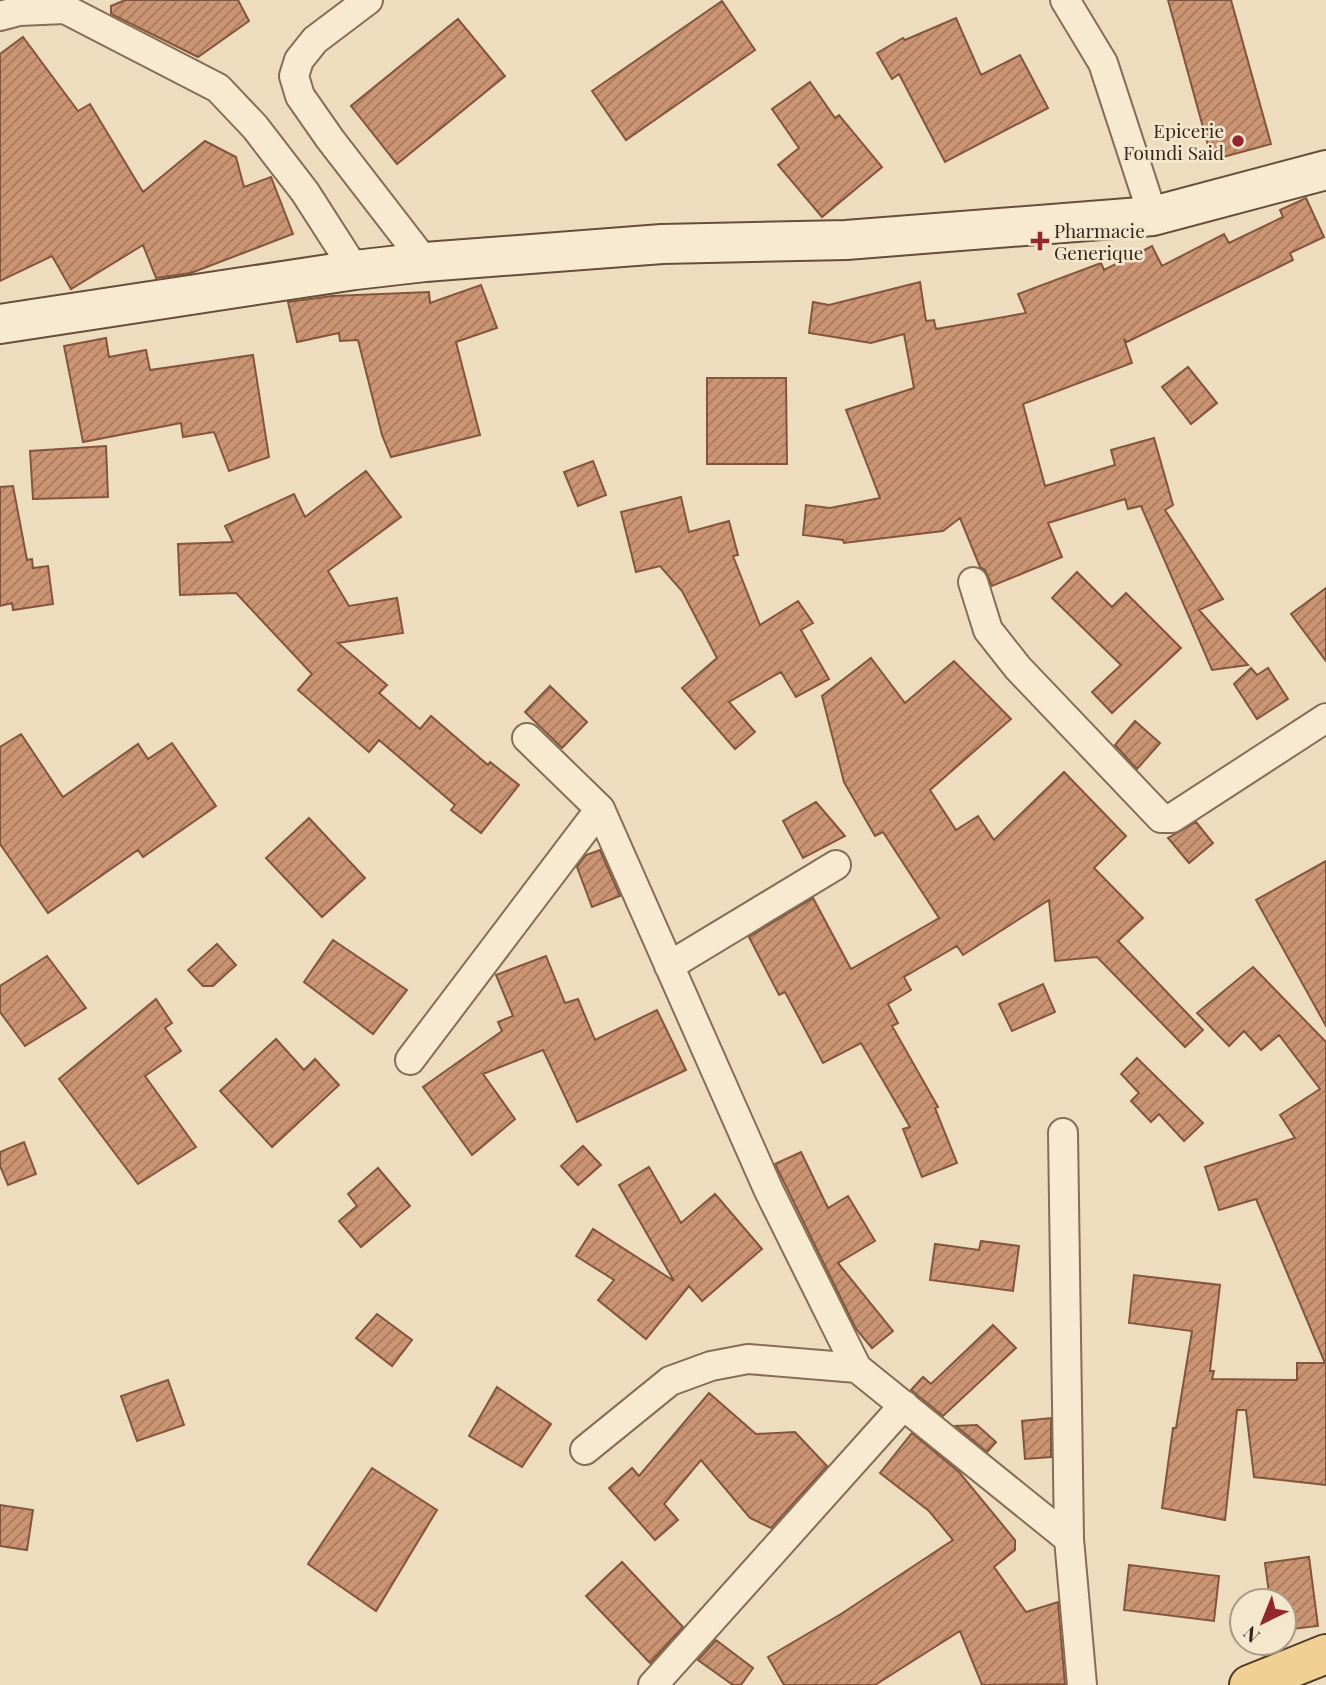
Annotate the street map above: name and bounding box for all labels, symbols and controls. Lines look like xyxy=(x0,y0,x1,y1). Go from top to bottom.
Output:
place label: Epicerie Foundi Said xyxy=(1123,117,1224,165)
marker: Epicerie Foundi Said xyxy=(1230,133,1246,149)
place label: Pharmacie Generique xyxy=(1054,217,1145,265)
marker: Pharmacie Generique xyxy=(1032,233,1048,249)
north arrow xyxy=(1228,1587,1298,1657)
text: N xyxy=(1237,1621,1265,1649)

